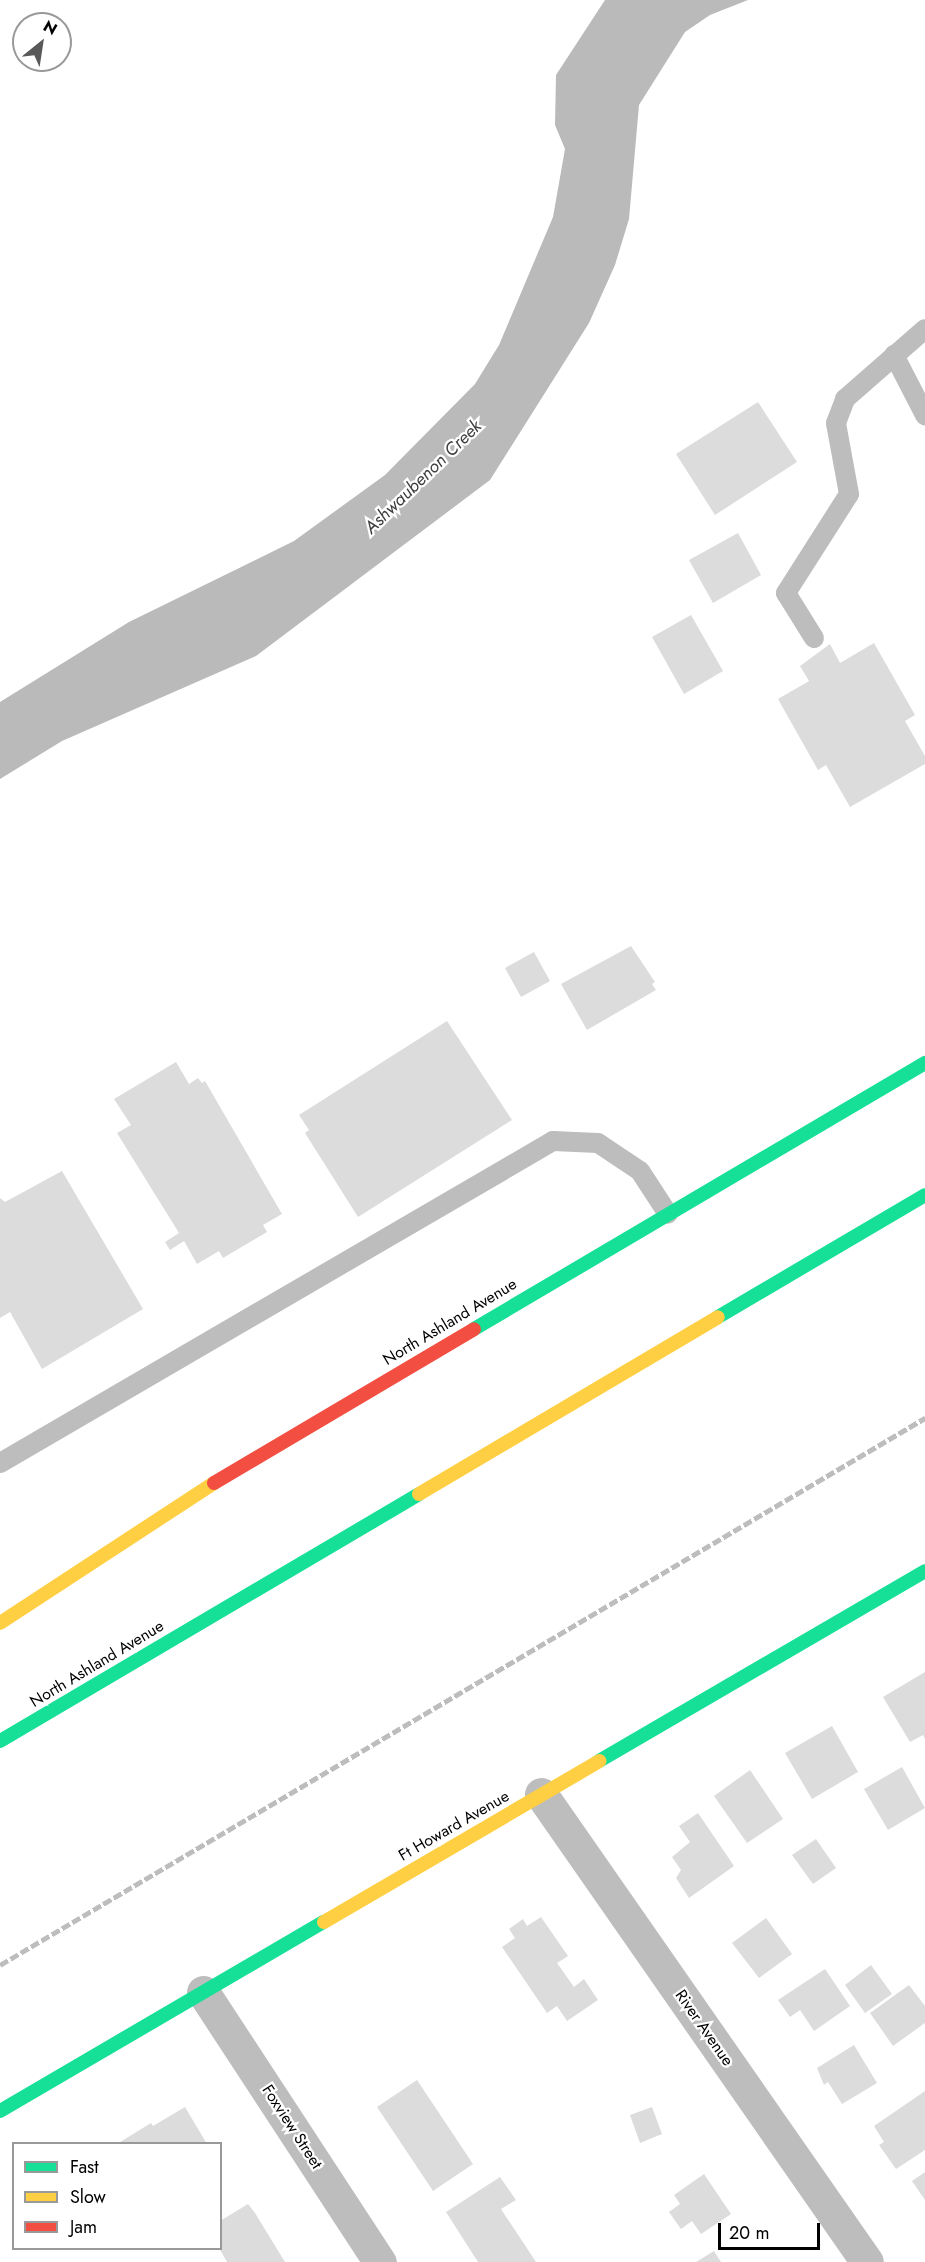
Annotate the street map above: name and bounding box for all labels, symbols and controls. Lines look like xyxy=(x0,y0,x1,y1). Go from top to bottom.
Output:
north arrow xyxy=(12,12,72,72)
text: N xyxy=(39,15,62,41)
water label: Ashwaubenon Creek xyxy=(360,416,486,538)
street label: North Ashland Avenue xyxy=(380,1274,520,1370)
street label: North Ashland Avenue xyxy=(27,1616,167,1712)
street label: Ft Howard Avenue xyxy=(395,1787,513,1865)
street label: River Avenue xyxy=(671,1986,737,2070)
street label: Foxview Street xyxy=(258,2082,326,2172)
legend xyxy=(12,2142,222,2250)
text: Fast xyxy=(70,2154,99,2180)
text: Slow xyxy=(70,2184,106,2210)
scale bar xyxy=(721,2211,823,2249)
text: Jam xyxy=(70,2214,97,2240)
text: 20 m xyxy=(729,2220,769,2246)

